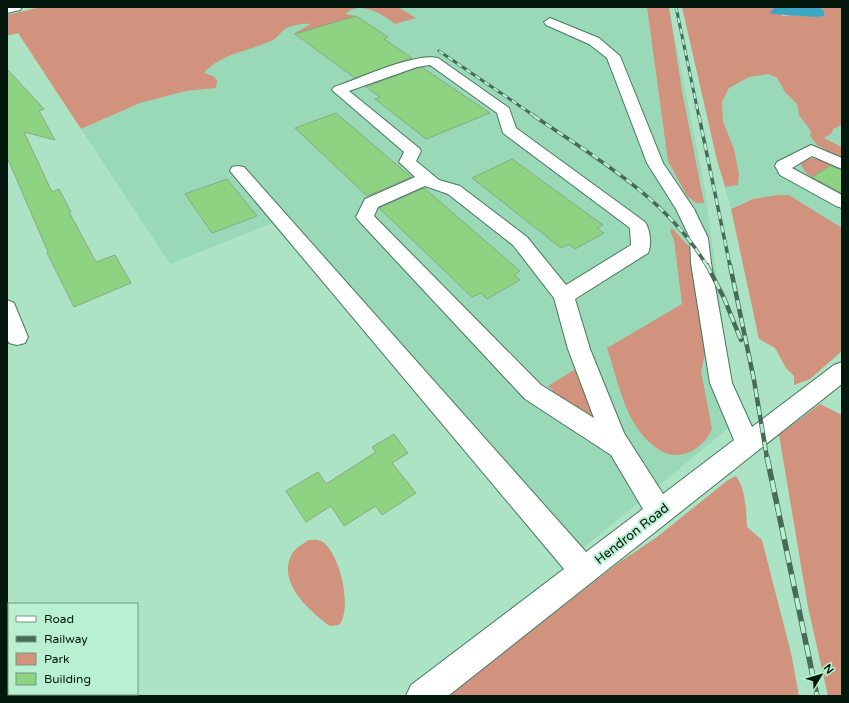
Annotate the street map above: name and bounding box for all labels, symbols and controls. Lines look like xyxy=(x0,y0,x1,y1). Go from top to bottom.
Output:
street label: Hendron Road xyxy=(592,500,672,568)
legend xyxy=(8,603,138,695)
text: Road xyxy=(44,612,74,626)
text: Railway xyxy=(44,632,88,646)
text: Park xyxy=(44,652,70,666)
north arrow xyxy=(801,655,841,695)
text: N xyxy=(821,662,836,677)
text: Building xyxy=(44,672,91,686)

